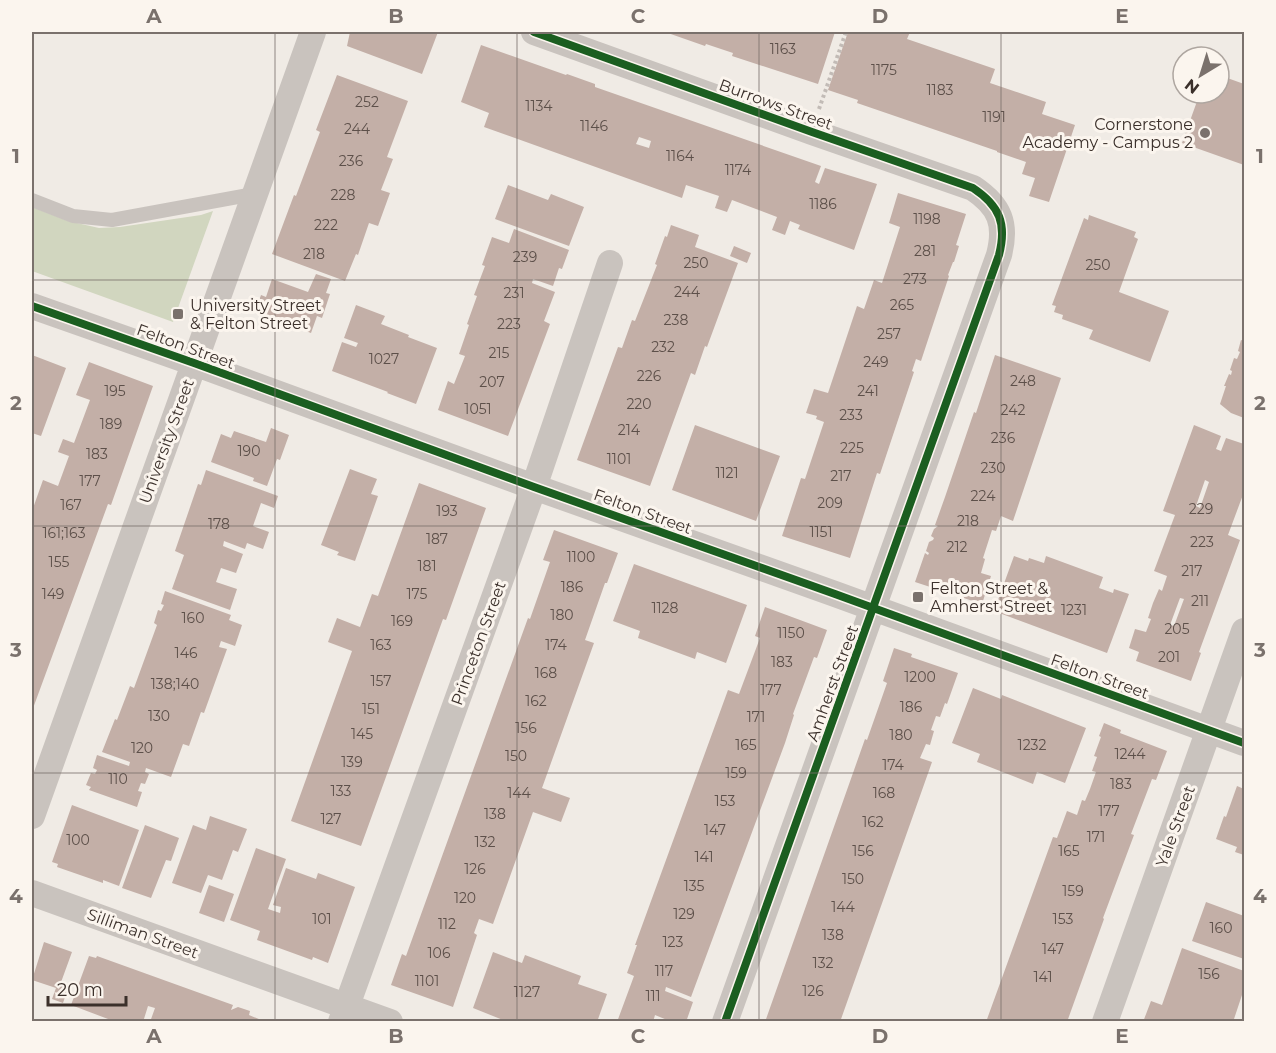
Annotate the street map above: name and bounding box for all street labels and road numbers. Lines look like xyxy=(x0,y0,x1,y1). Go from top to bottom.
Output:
street label: Burrows Street xyxy=(716,75,836,134)
street label: Felton Street xyxy=(134,320,238,373)
street label: University Street xyxy=(135,376,198,506)
street label: Felton Street xyxy=(591,485,695,538)
street label: Princeton Street xyxy=(447,578,510,708)
street label: Amherst Street xyxy=(803,622,862,744)
street label: Felton Street xyxy=(1048,650,1152,703)
street label: Yale Street xyxy=(1152,782,1199,869)
street label: Silliman Street xyxy=(85,905,201,963)

